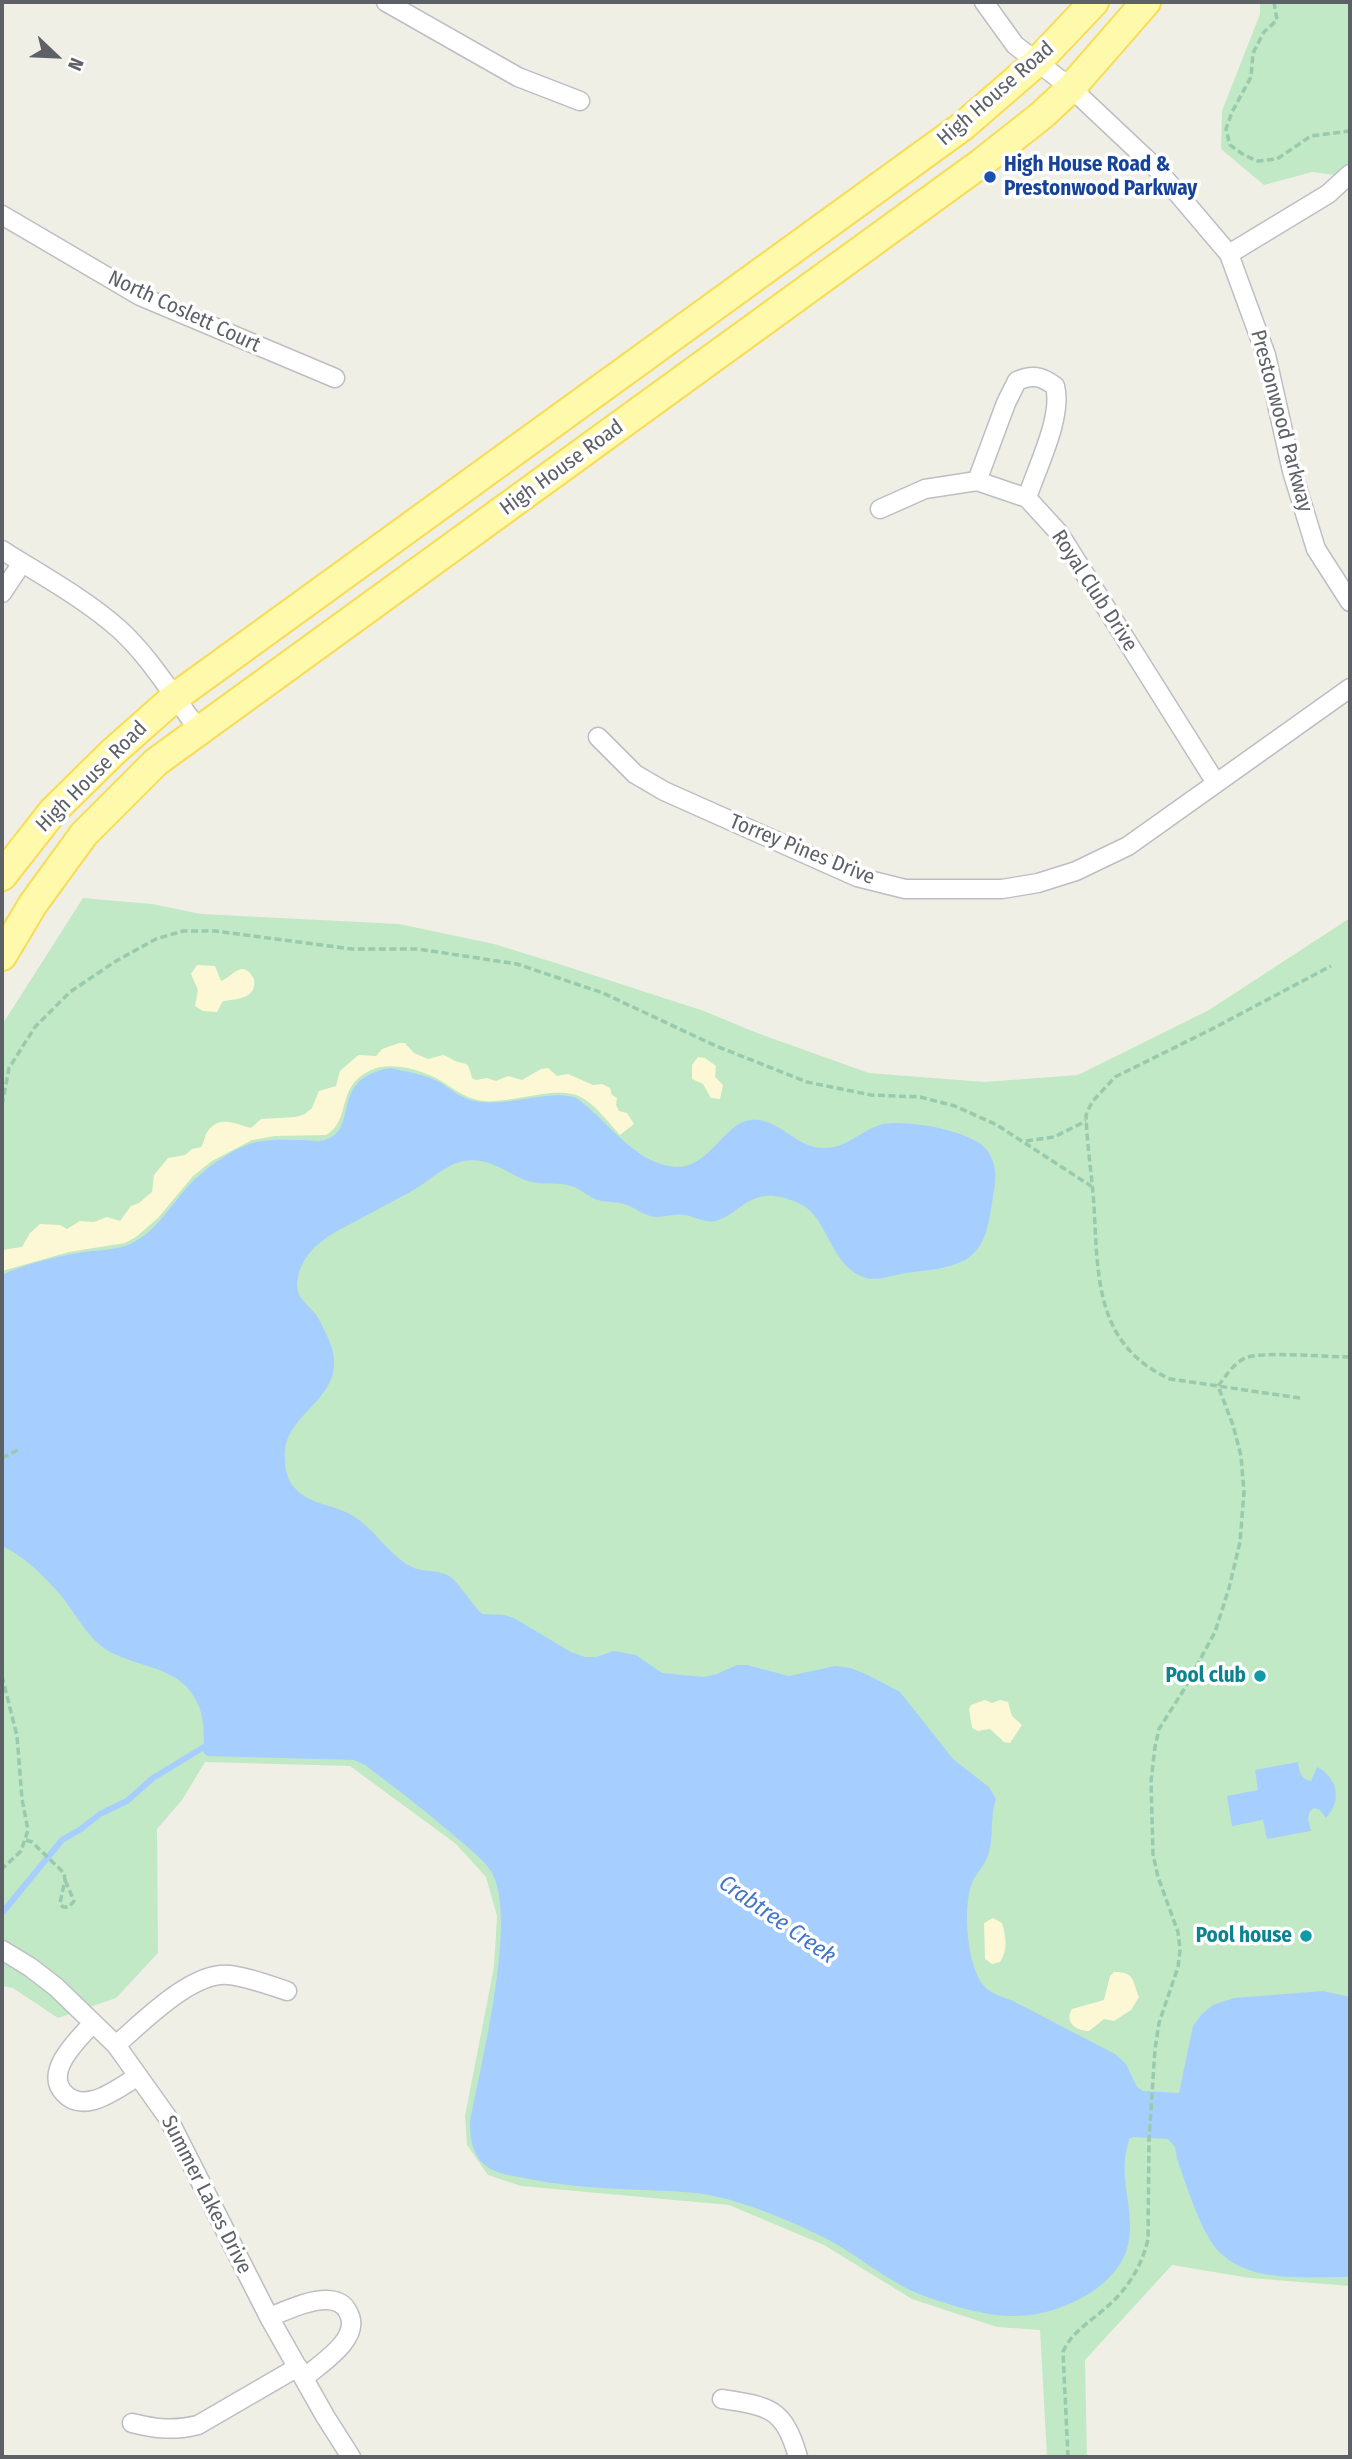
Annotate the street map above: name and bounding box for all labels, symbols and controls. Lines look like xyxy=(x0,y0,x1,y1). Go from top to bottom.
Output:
north arrow xyxy=(21,21,91,91)
street label: High House Road xyxy=(932,36,1060,152)
text: N xyxy=(63,55,89,74)
place label: High House Road & Prestonwood Parkway xyxy=(1004,152,1197,202)
marker: High House Road & Prestonwood Parkway xyxy=(982,169,998,185)
street label: North Coslett Court xyxy=(104,266,264,358)
street label: Prestonwood Parkway xyxy=(1245,327,1317,515)
street label: High House Road xyxy=(495,415,629,521)
street label: Royal Club Drive xyxy=(1046,526,1142,656)
street label: High House Road xyxy=(31,716,153,838)
street label: Torrey Pines Drive xyxy=(726,809,878,891)
place label: Pool club xyxy=(1165,1663,1246,1689)
marker: Pool club xyxy=(1252,1668,1268,1684)
water label: Crabtree Creek xyxy=(713,1870,841,1970)
place label: Pool house xyxy=(1196,1923,1292,1949)
marker: Pool house xyxy=(1298,1928,1314,1944)
street label: Summer Lakes Drive xyxy=(155,2112,257,2278)

